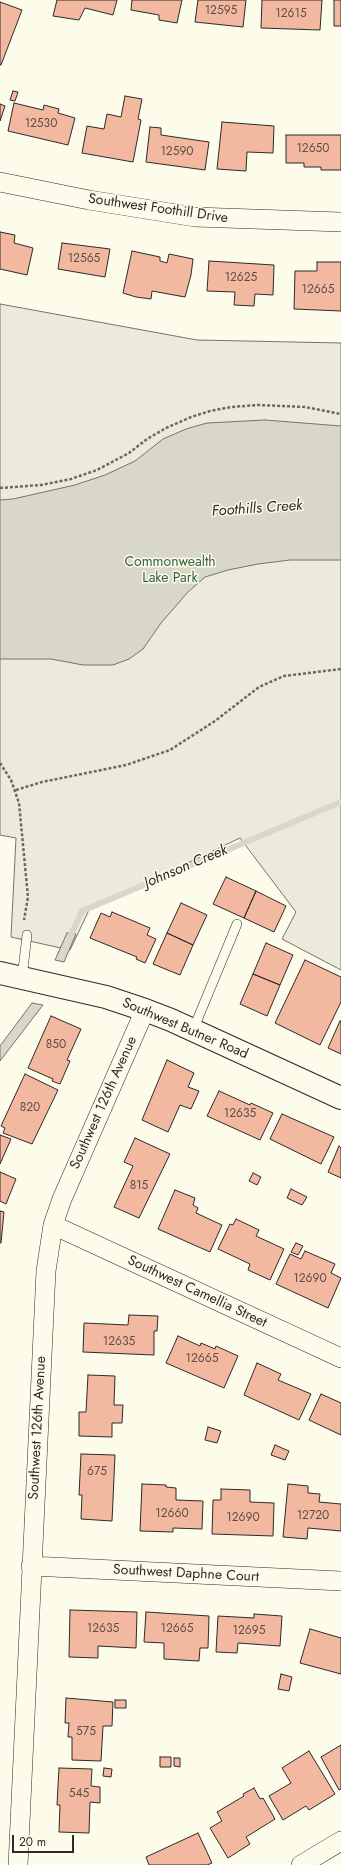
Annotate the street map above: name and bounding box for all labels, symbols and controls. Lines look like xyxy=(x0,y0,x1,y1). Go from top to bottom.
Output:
house number: 12595 xyxy=(205,4,237,18)
house number: 12615 xyxy=(275,7,307,21)
house number: 12530 xyxy=(25,117,57,131)
house number: 12650 xyxy=(296,142,330,156)
house number: 12590 xyxy=(160,145,194,159)
street label: Southwest Foothill Drive xyxy=(87,191,229,227)
house number: 12565 xyxy=(68,252,100,266)
house number: 12625 xyxy=(225,271,257,285)
house number: 12665 xyxy=(302,283,334,297)
water label: Foothills Creek xyxy=(211,497,303,521)
park label: Commonwealth Lake Park xyxy=(124,555,216,588)
water label: Johnson Creek xyxy=(142,841,230,893)
street label: Southwest Butner Road xyxy=(119,995,251,1063)
street label: Southwest 126th Avenue xyxy=(67,1034,141,1172)
house number: 850 xyxy=(46,1038,66,1052)
house number: 820 xyxy=(20,1101,40,1115)
house number: 12635 xyxy=(224,1107,256,1121)
house number: 815 xyxy=(130,1179,148,1193)
street label: Southwest Camellia Street xyxy=(125,1252,269,1332)
house number: 12690 xyxy=(293,1272,327,1286)
house number: 12635 xyxy=(103,1335,135,1349)
house number: 12665 xyxy=(186,1352,218,1366)
street label: Southwest 126th Avenue xyxy=(26,1356,50,1500)
house number: 675 xyxy=(87,1465,107,1479)
house number: 12660 xyxy=(155,1507,189,1521)
house number: 12720 xyxy=(297,1509,329,1523)
house number: 12690 xyxy=(226,1511,260,1525)
street label: Southwest Daphne Court xyxy=(113,1562,259,1586)
house number: 12635 xyxy=(87,1622,119,1636)
house number: 12665 xyxy=(161,1622,193,1636)
house number: 12695 xyxy=(233,1624,265,1638)
house number: 575 xyxy=(76,1725,96,1739)
house number: 545 xyxy=(69,1787,89,1801)
scale bar xyxy=(14,1827,76,1853)
text: 20 m xyxy=(19,1833,46,1851)

